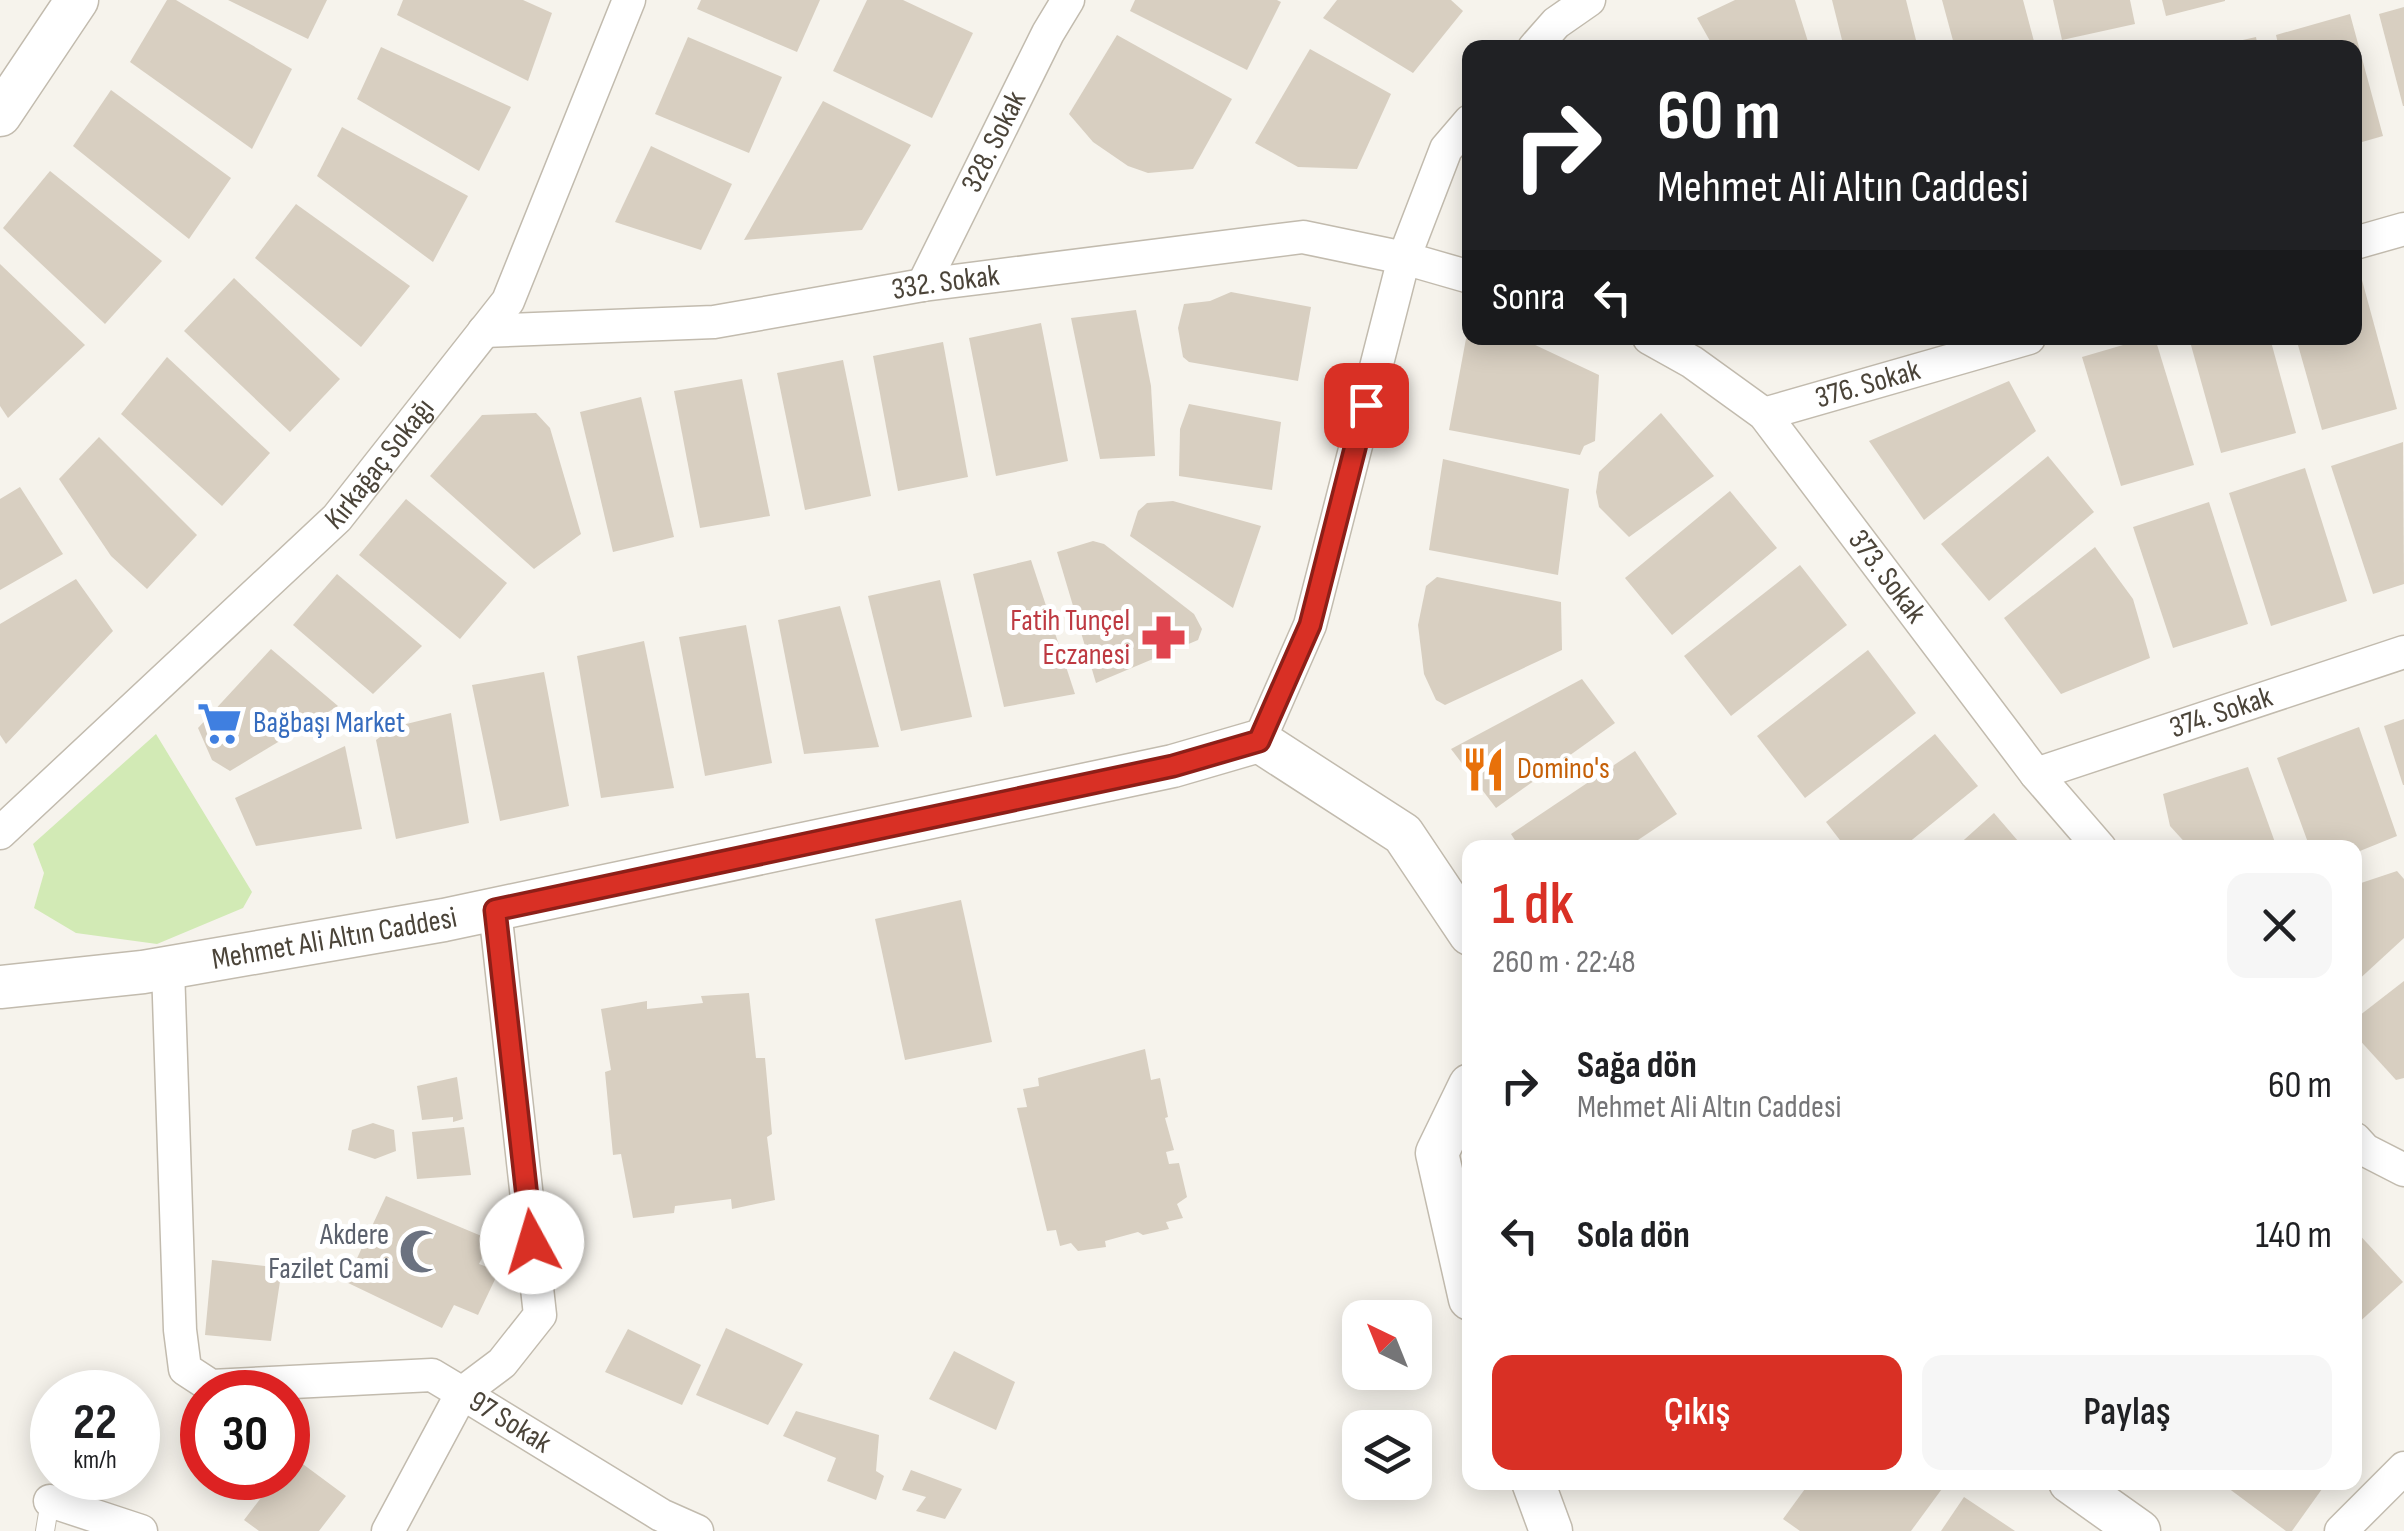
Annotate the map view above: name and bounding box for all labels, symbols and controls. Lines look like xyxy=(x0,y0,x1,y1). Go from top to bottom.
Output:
text: 60 m xyxy=(1657,75,1781,159)
icon: right xyxy=(1492,80,1622,210)
street label: 328. Sokak xyxy=(954,85,1035,198)
text: Mehmet Ali Altın Caddesi xyxy=(1657,160,2029,215)
street label: 332. Sokak xyxy=(889,257,1002,308)
icon: left xyxy=(1585,270,1640,325)
text: Sonra xyxy=(1492,275,1565,320)
street label: 376. Sokak xyxy=(1811,352,1925,416)
pin xyxy=(1324,363,1409,448)
icon: arrive xyxy=(1339,378,1394,433)
street label: Kırkağaç Sokağı xyxy=(318,391,442,538)
street label: 373. Sokak xyxy=(1840,523,1934,631)
place label: Fatih Tunçel Eczanesi xyxy=(1010,603,1130,673)
pharmacy icon: Fatih Tunçel Eczanesi xyxy=(1139,614,1187,662)
street label: 374. Sokak xyxy=(2165,679,2277,746)
supermarket icon: Bağbaşı Market xyxy=(196,699,244,747)
place label: Bağbaşı Market xyxy=(253,705,405,741)
restaurant icon: Domino's xyxy=(1460,745,1508,793)
place label: Domino's xyxy=(1517,751,1610,787)
text: 1 dk xyxy=(1492,869,1574,941)
button: close xyxy=(2227,873,2332,978)
street label: Mehmet Ali Altın Caddesi xyxy=(209,900,460,978)
text: 260 m · 22:48 xyxy=(1492,943,1636,982)
text: Sağa dön xyxy=(1577,1043,1697,1088)
icon: right xyxy=(1492,1058,1547,1113)
text: 60 m xyxy=(2268,1063,2332,1108)
text: Mehmet Ali Altın Caddesi xyxy=(1577,1088,1841,1127)
position arrow xyxy=(480,1190,584,1294)
icon: left xyxy=(1492,1208,1547,1263)
text: Sola dön xyxy=(1577,1213,1690,1258)
text: 140 m xyxy=(2255,1213,2332,1258)
place label: Akdere Fazilet Cami xyxy=(268,1217,389,1287)
mosque icon: Akdere Fazilet Cami xyxy=(398,1228,446,1276)
north arrow xyxy=(1342,1300,1432,1390)
map controls xyxy=(1342,1300,1432,1500)
button: Çıkış xyxy=(1492,1355,1902,1470)
button: Paylaş xyxy=(1922,1355,2332,1470)
speed limit sign: 30 xyxy=(180,1370,310,1500)
street label: 97 Sokak xyxy=(462,1384,558,1462)
text: 22 xyxy=(73,1393,117,1453)
button: layers xyxy=(1342,1410,1432,1500)
text: km/h xyxy=(73,1445,117,1476)

